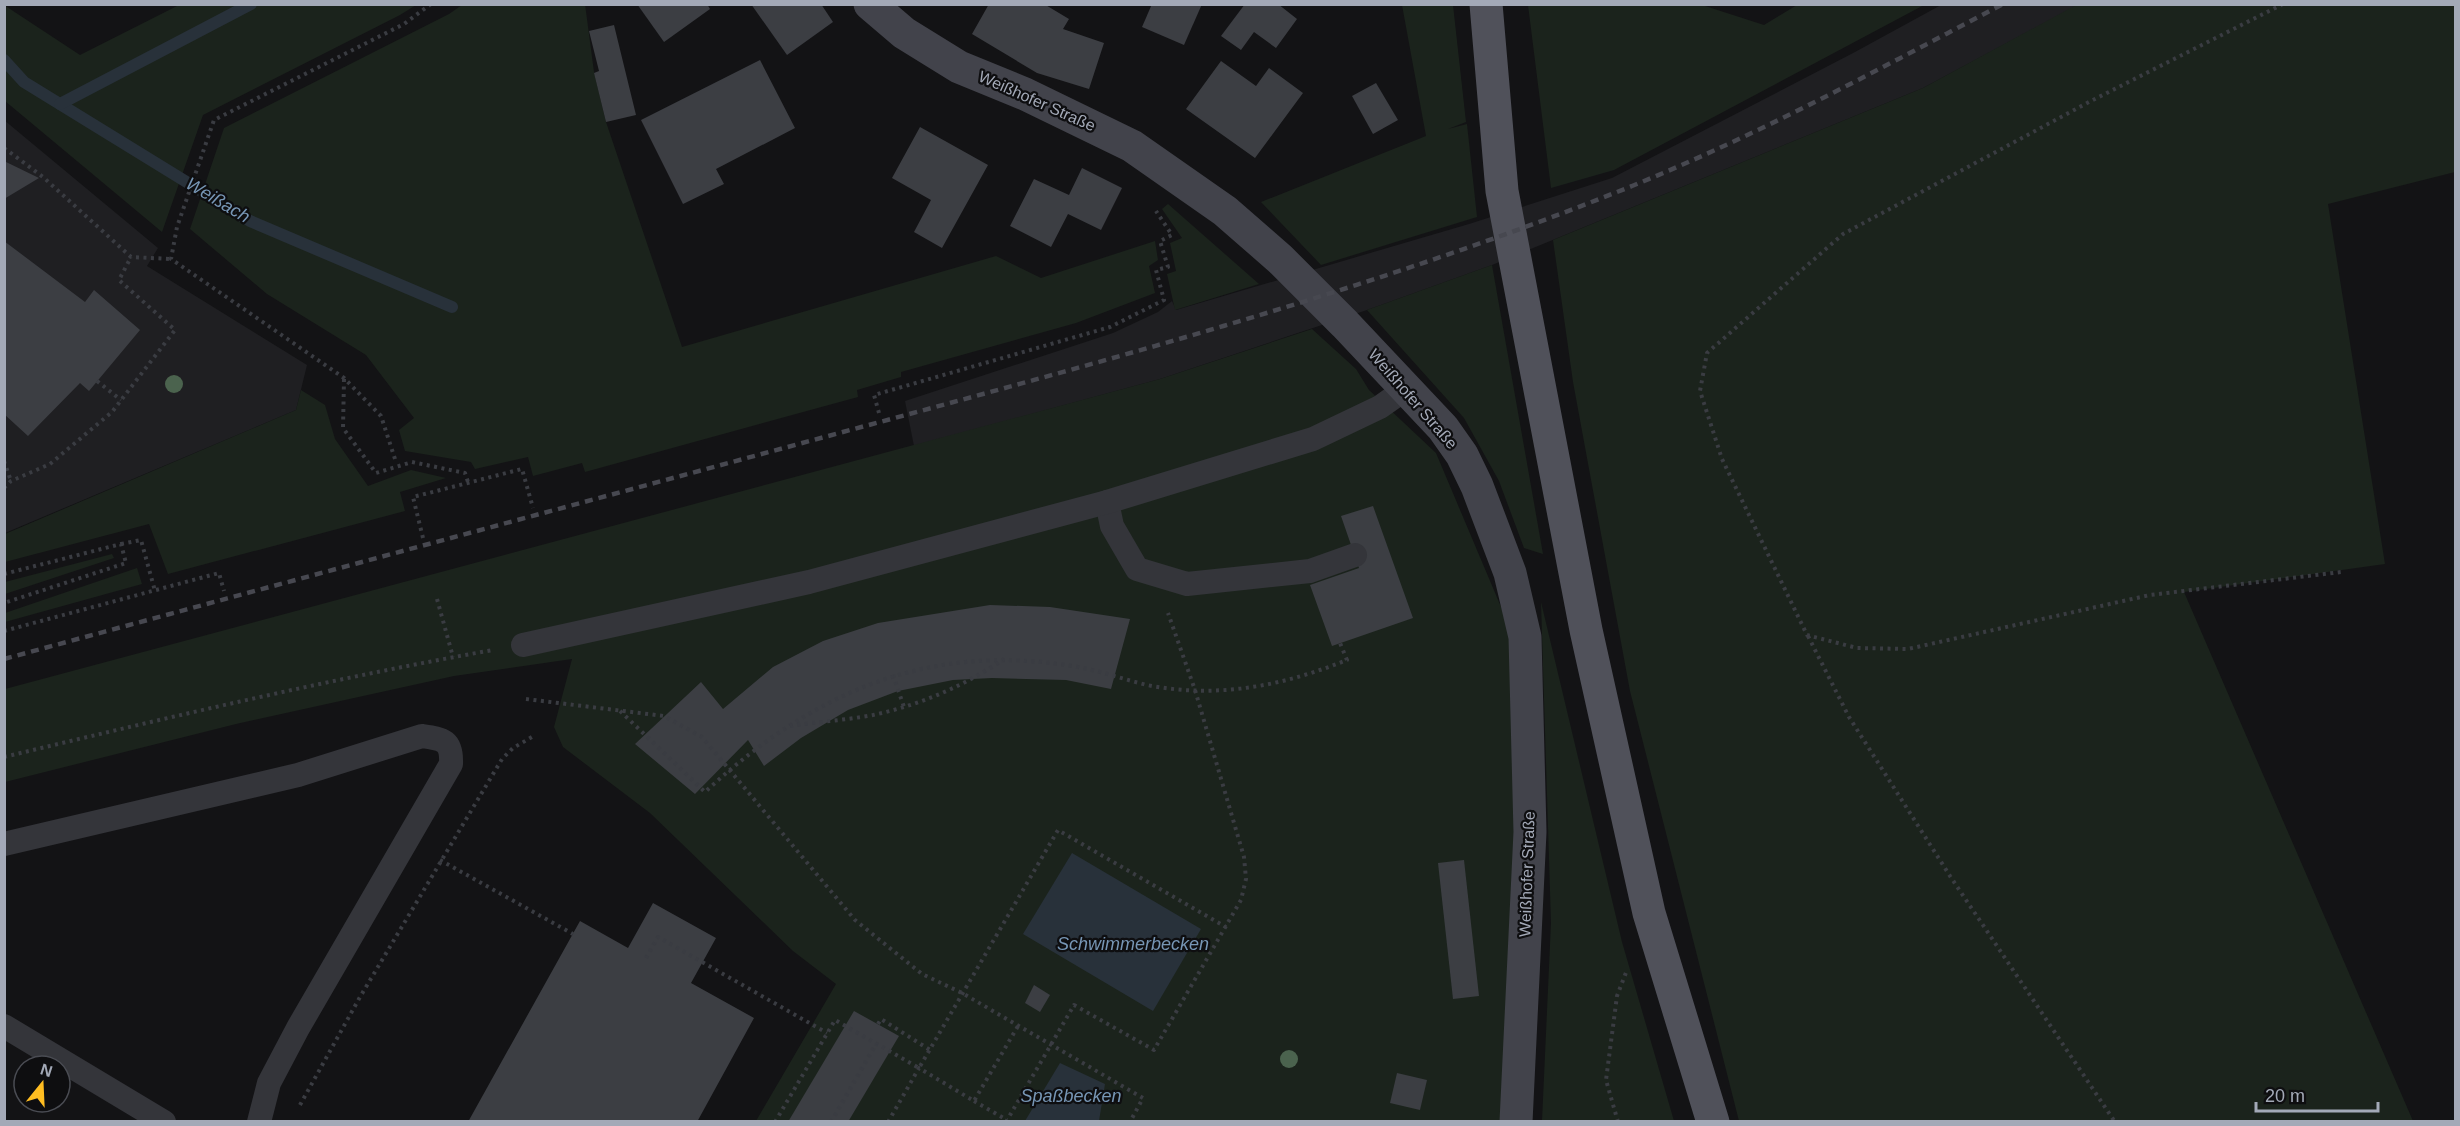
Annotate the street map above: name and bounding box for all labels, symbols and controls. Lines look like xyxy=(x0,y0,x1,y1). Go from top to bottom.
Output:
street label: Weißhofer Straße xyxy=(976,68,1098,134)
water label: Weißach xyxy=(183,173,253,227)
street label: Weißhofer Straße xyxy=(1365,346,1461,452)
street label: Weißhofer Straße xyxy=(1516,811,1538,937)
water label: Schwimmerbecken xyxy=(1057,934,1209,954)
north arrow xyxy=(12,1054,72,1114)
text: N xyxy=(38,1060,55,1080)
scale bar xyxy=(2256,1075,2378,1113)
water label: Spaßbecken xyxy=(1020,1086,1122,1106)
text: 20 m xyxy=(2265,1086,2305,1106)

